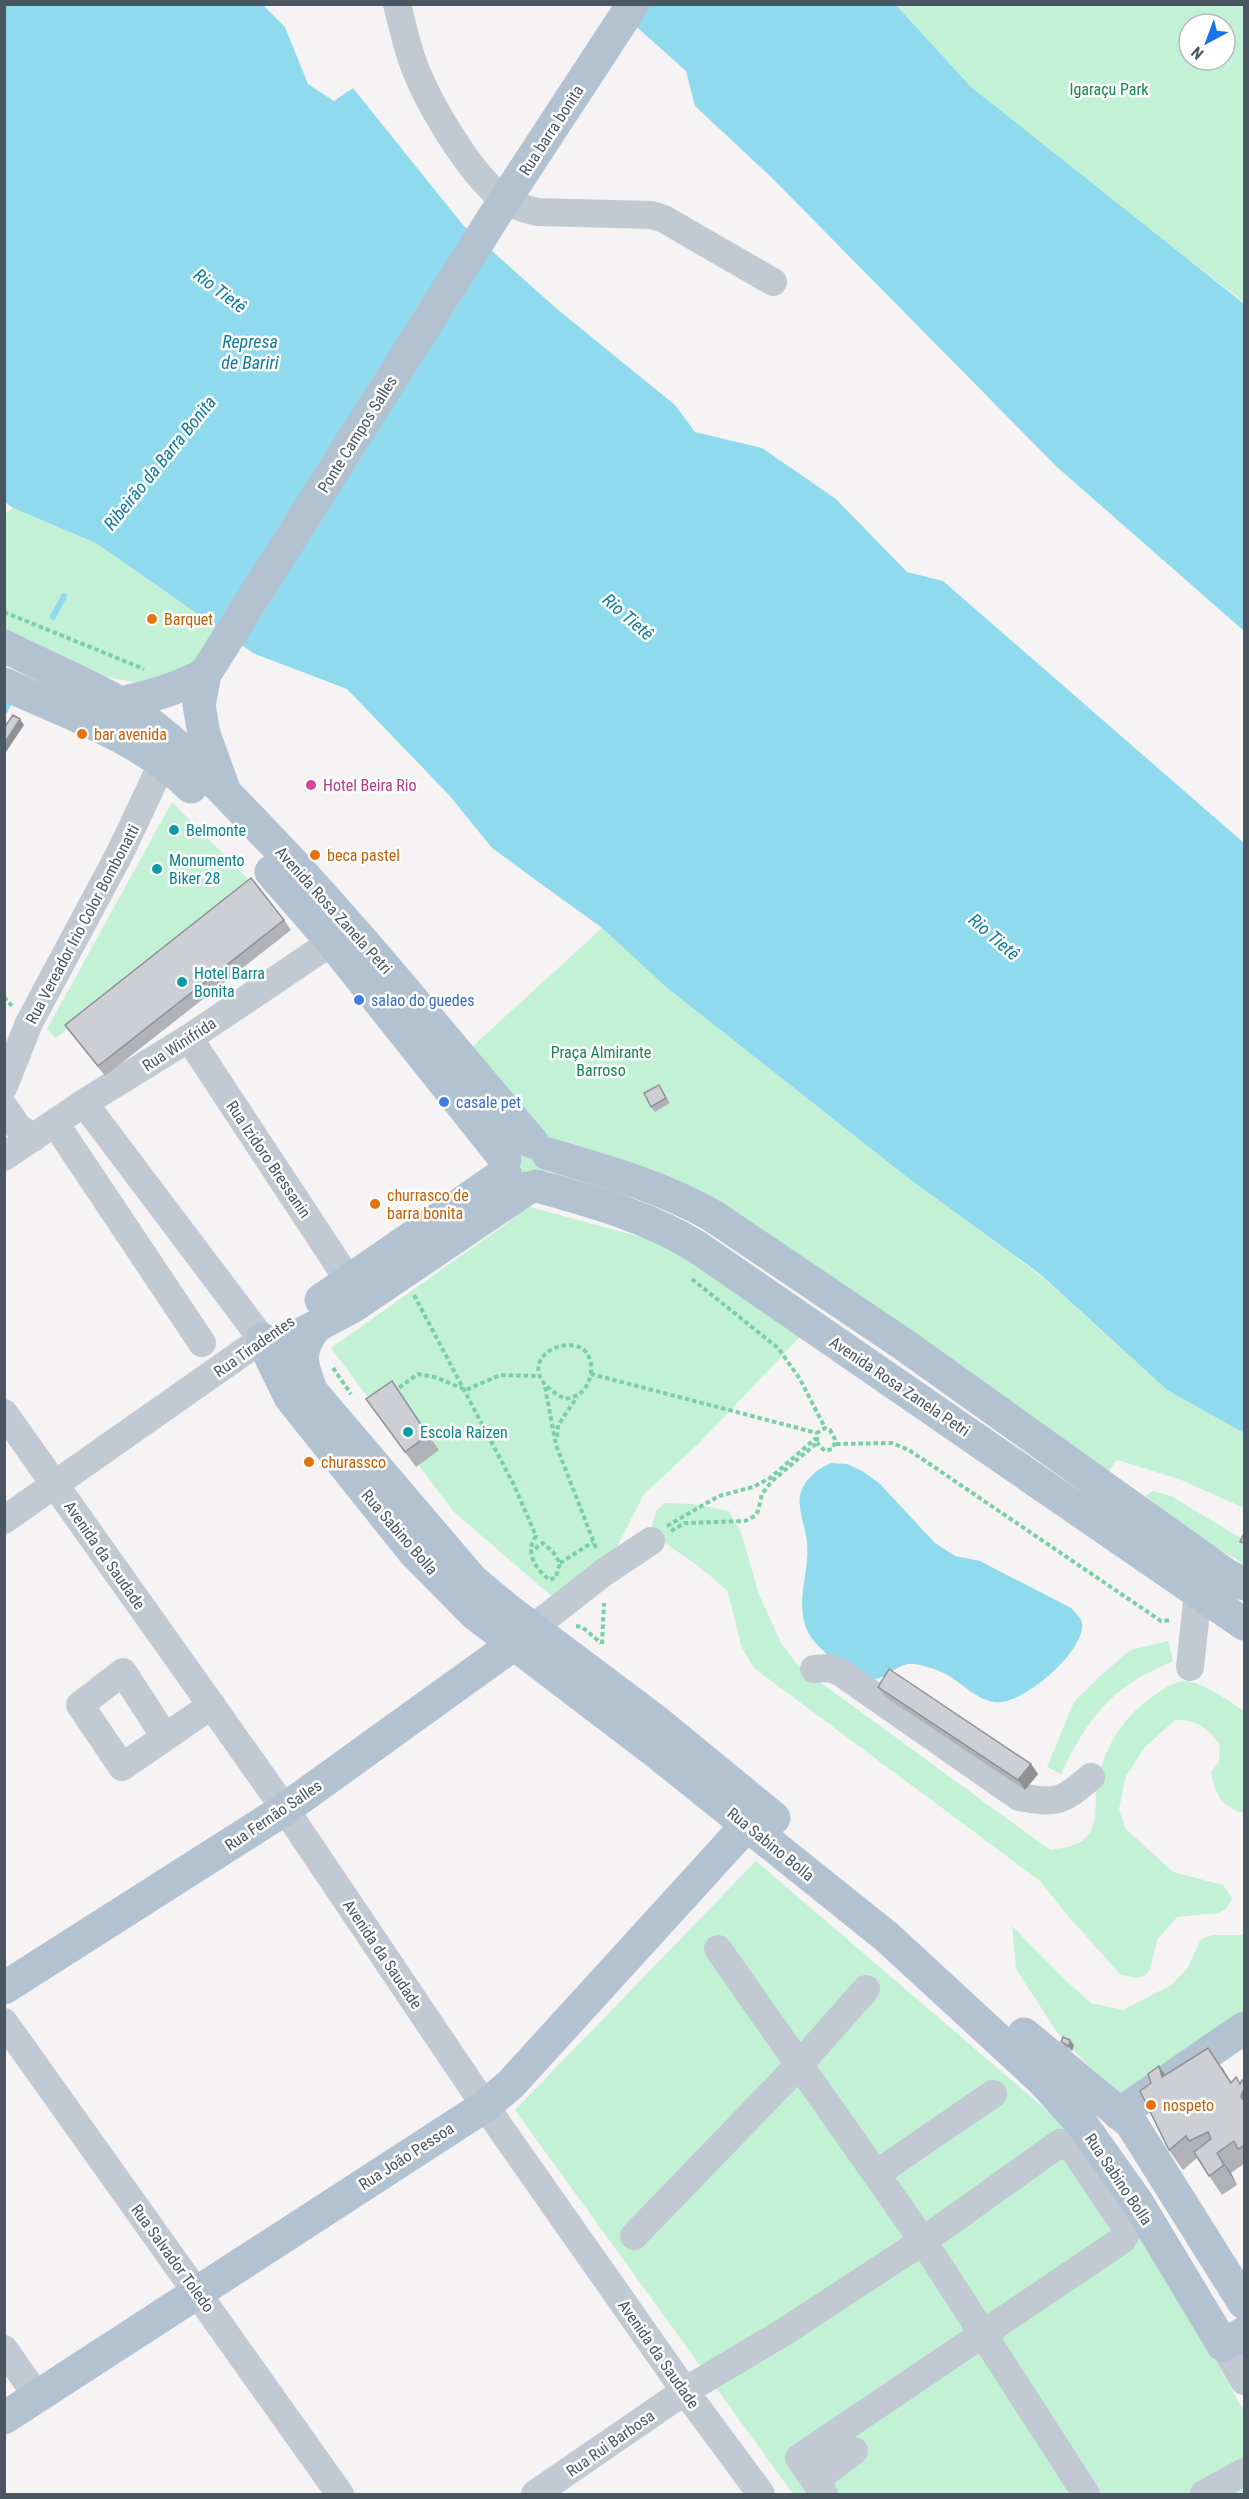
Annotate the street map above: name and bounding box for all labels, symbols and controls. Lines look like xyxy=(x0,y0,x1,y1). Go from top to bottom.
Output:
north arrow xyxy=(1177,12,1237,72)
text: N xyxy=(1188,43,1207,63)
park label: Igaraçu Park xyxy=(1069,80,1149,99)
street label: Rua barra bonita xyxy=(515,82,588,179)
water label: Rio Tietê xyxy=(190,264,251,317)
water label: Represa de Bariri xyxy=(221,331,280,373)
street label: Ponte Campos Salles xyxy=(314,372,401,496)
water label: Ribeirão da Barra Bonita xyxy=(99,391,220,534)
water label: Rio Tietê xyxy=(599,589,658,644)
place label: Barquet xyxy=(164,610,213,629)
marker: Barquet xyxy=(145,612,159,626)
place label: bar avenida xyxy=(94,725,167,744)
marker: bar avenida xyxy=(75,727,89,741)
place label: Hotel Beira Rio xyxy=(323,776,417,795)
marker: Hotel Beira Rio xyxy=(304,778,318,792)
street label: Rua Vereador Irio Color Bombonatti xyxy=(22,821,143,1027)
place label: Belmonte xyxy=(186,821,246,840)
marker: Belmonte xyxy=(167,823,181,837)
street label: Avenida Rosa Zanela Petri xyxy=(271,843,396,978)
place label: beca pastel xyxy=(327,846,400,865)
marker: beca pastel xyxy=(308,848,322,862)
place label: Monumento Biker 28 xyxy=(169,851,245,888)
marker: Monumento Biker 28 xyxy=(150,862,164,876)
water label: Rio Tietê xyxy=(965,909,1024,964)
place label: Hotel Barra Bonita xyxy=(194,964,265,1001)
marker: Hotel Barra Bonita xyxy=(175,975,189,989)
place label: salao do guedes xyxy=(371,991,475,1010)
marker: salao do guedes xyxy=(352,993,366,1007)
street label: Rua Winifrida xyxy=(139,1014,220,1075)
park label: Praça Almirante Barroso xyxy=(551,1043,651,1080)
place label: casale pet xyxy=(456,1093,521,1112)
marker: casale pet xyxy=(437,1095,451,1109)
street label: Rua Izidoro Bressanin xyxy=(222,1097,315,1221)
place label: churrasco de barra bonita xyxy=(387,1186,469,1223)
marker: churrasco de barra bonita xyxy=(368,1197,382,1211)
street label: Rua Tiradentes xyxy=(210,1312,298,1381)
street label: Avenida Rosa Zanela Petri xyxy=(826,1332,973,1440)
place label: Escola Raizen xyxy=(420,1423,508,1442)
marker: Escola Raizen xyxy=(401,1425,415,1439)
place label: churassco xyxy=(321,1453,386,1472)
marker: churassco xyxy=(302,1455,316,1469)
street label: Rua Sabino Bolla xyxy=(358,1486,442,1579)
street label: Avenida da Saudade xyxy=(60,1498,149,1613)
street label: Rua Fernão Salles xyxy=(221,1776,325,1855)
street label: Rua Sabino Bolla xyxy=(723,1804,818,1885)
street label: Avenida da Saudade xyxy=(339,1896,426,2013)
place label: nospeto xyxy=(1163,2096,1214,2115)
marker: nospeto xyxy=(1144,2098,1158,2112)
street label: Rua João Pessoa xyxy=(355,2119,457,2194)
street label: Rua Sabino Bolla xyxy=(1081,2130,1156,2229)
street label: Rua Salvador Toledo xyxy=(127,2201,218,2316)
street label: Avenida da Saudade xyxy=(614,2297,703,2412)
street label: Rua Rui Barbosa xyxy=(563,2406,658,2481)

